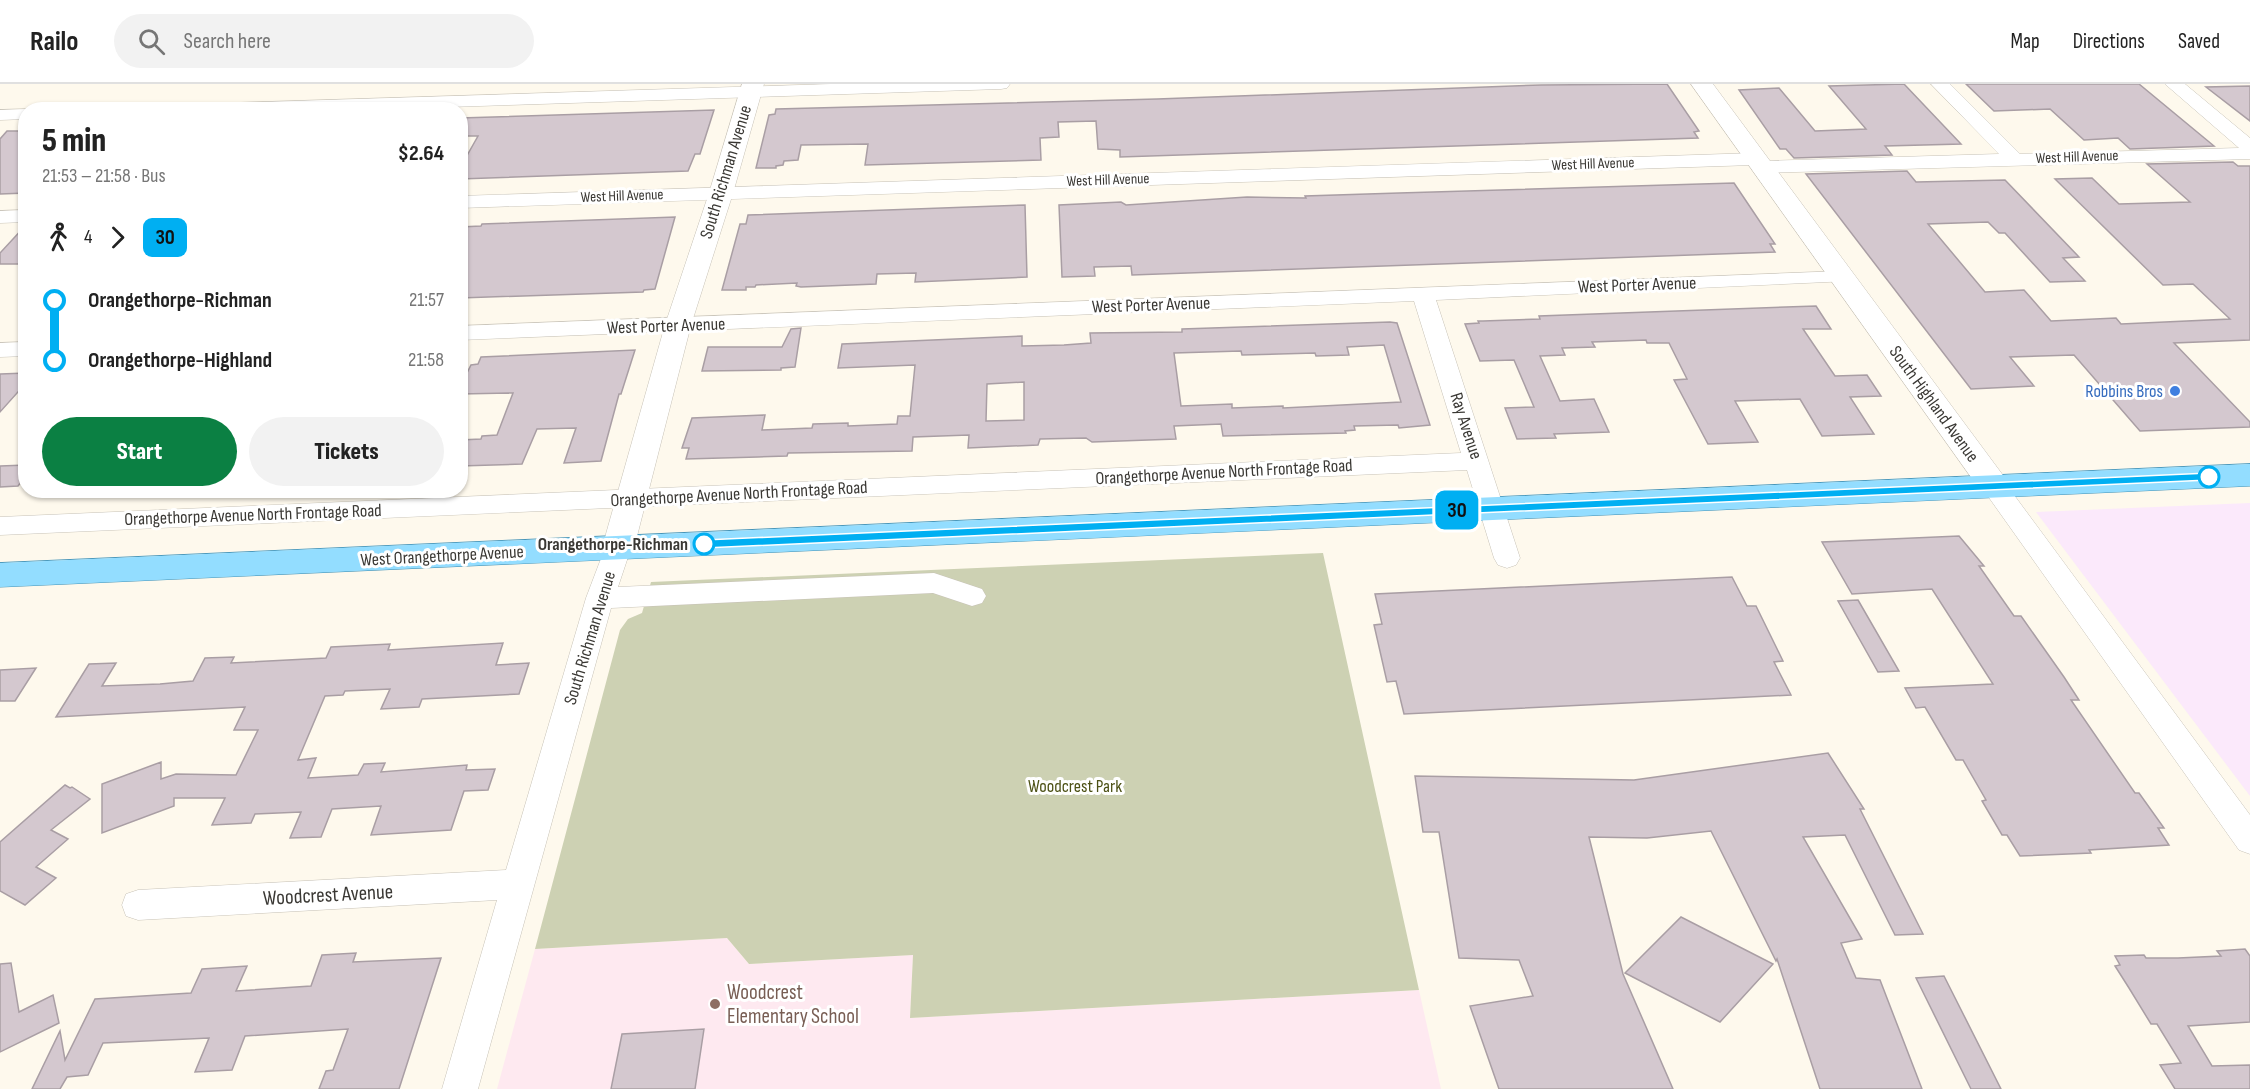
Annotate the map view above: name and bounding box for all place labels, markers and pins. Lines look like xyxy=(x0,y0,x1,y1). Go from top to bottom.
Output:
place label: Robbins Bros xyxy=(2085,381,2163,402)
marker: Robbins Bros xyxy=(2168,384,2182,398)
unlabelled marker xyxy=(2198,466,2220,488)
marker: Orangethorpe-Richman xyxy=(693,533,715,555)
place label: Orangethorpe-Richman xyxy=(538,534,688,555)
place label: Woodcrest Elementary School xyxy=(727,980,859,1029)
marker: Woodcrest Elementary School xyxy=(708,997,722,1011)

